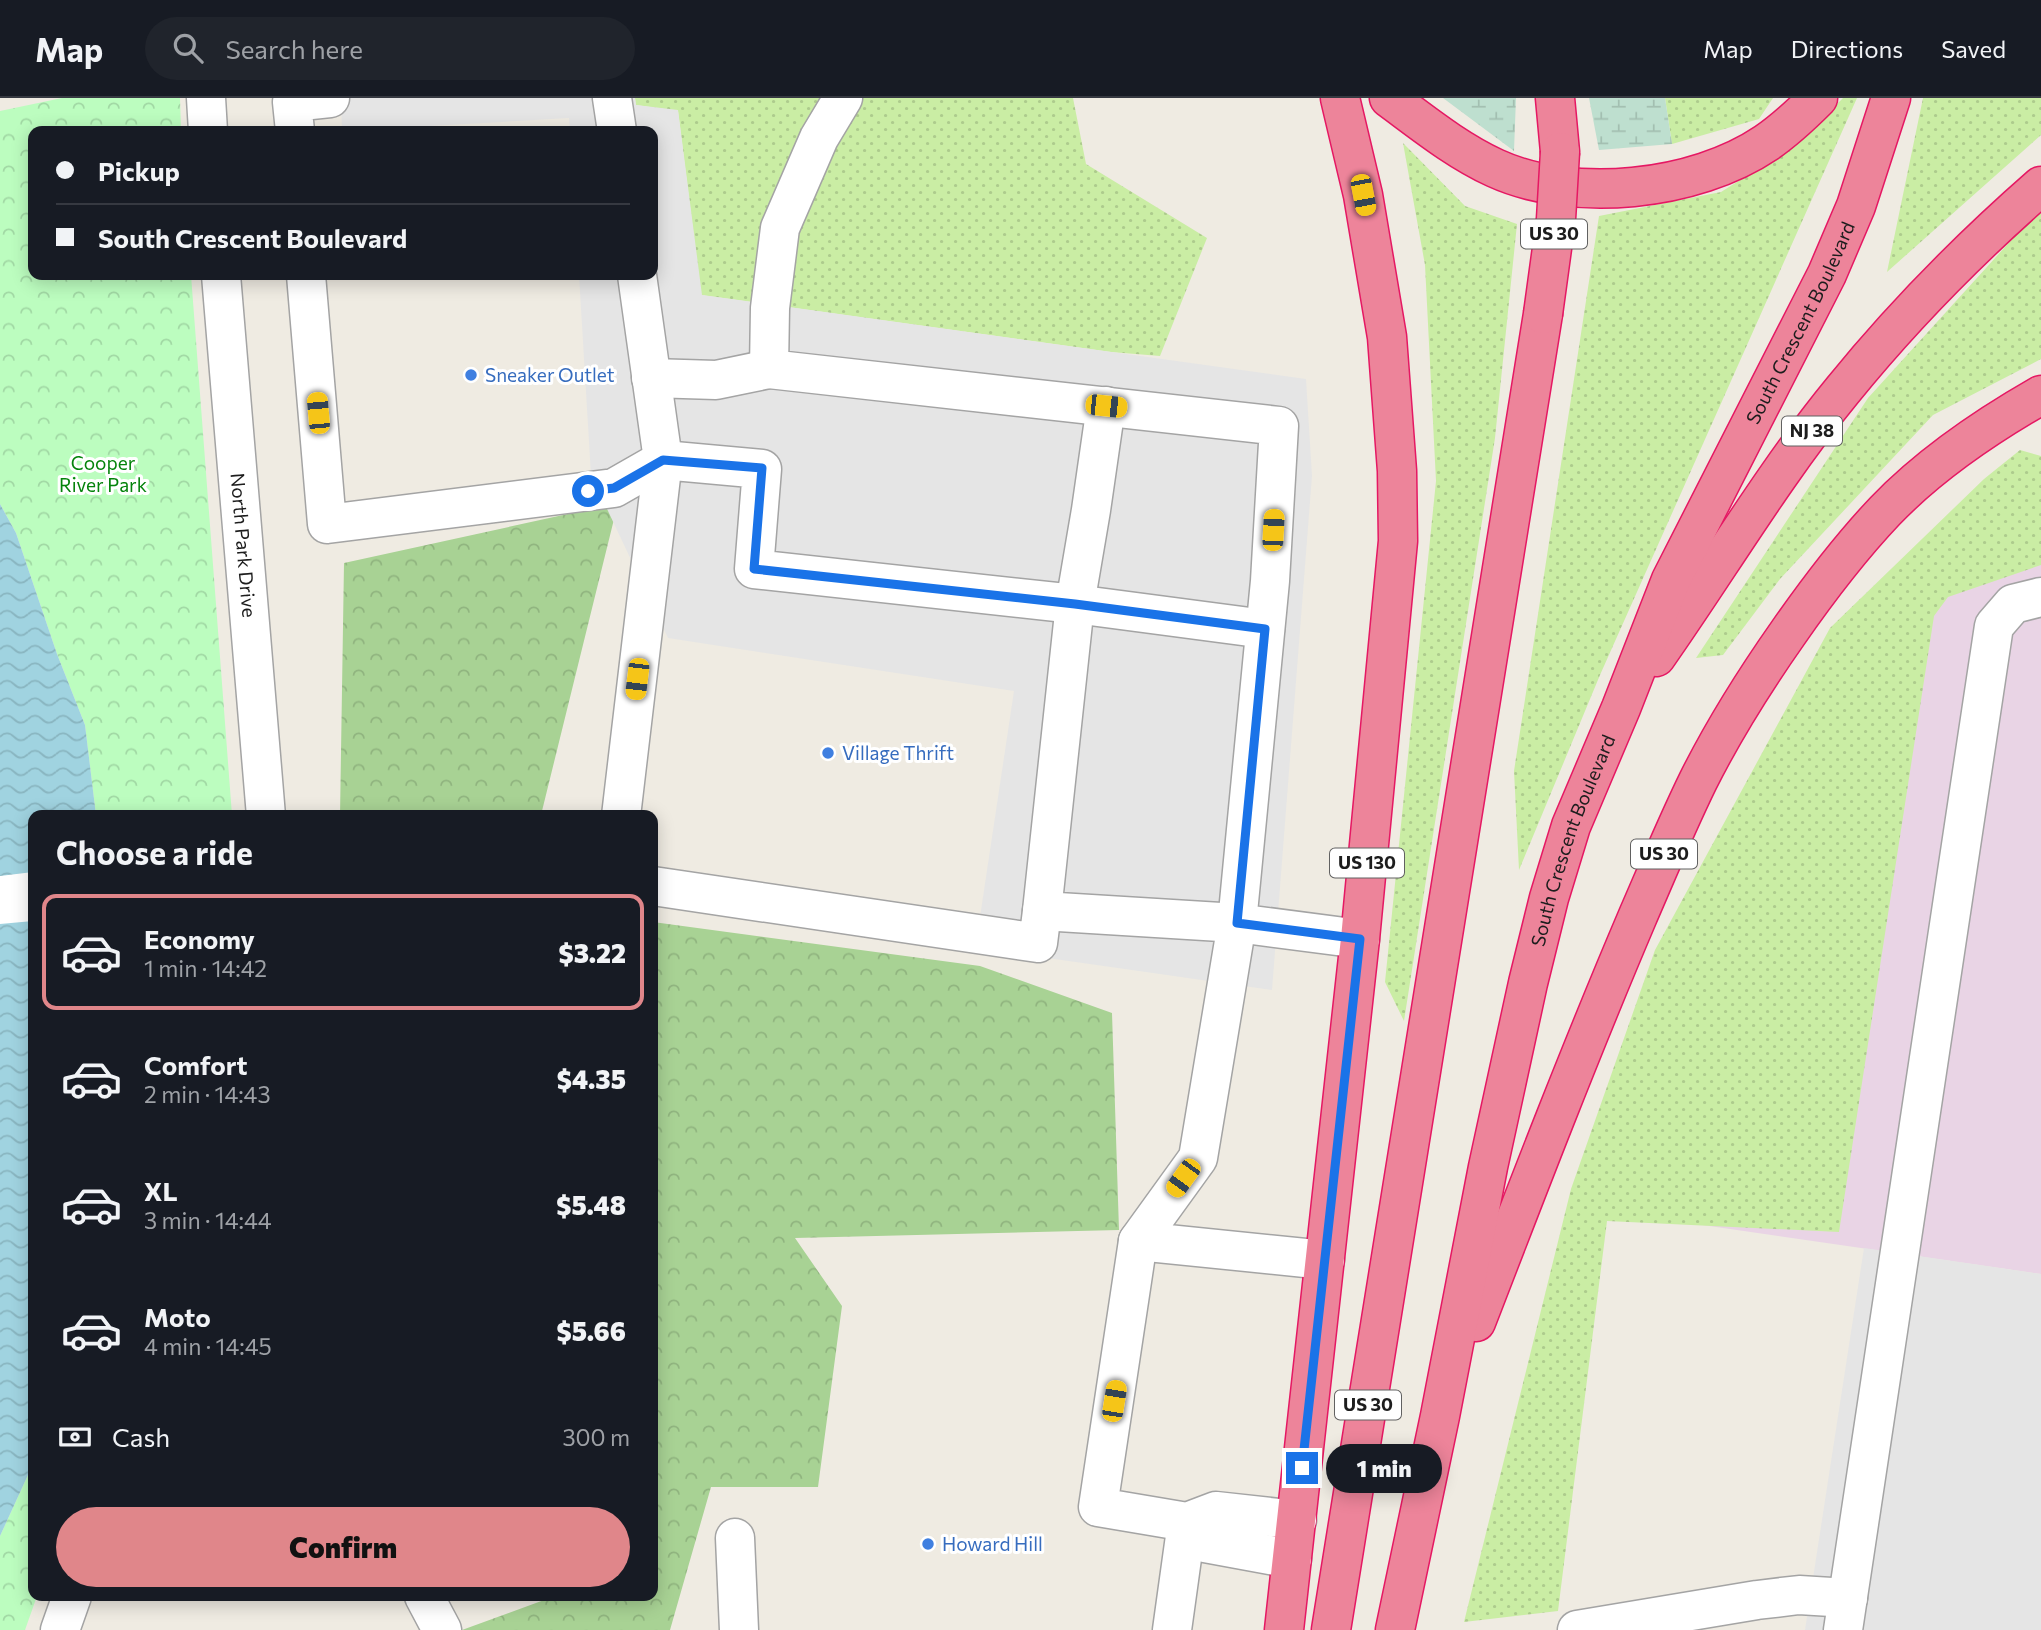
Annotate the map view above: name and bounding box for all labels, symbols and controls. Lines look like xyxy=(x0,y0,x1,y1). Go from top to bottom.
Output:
search box xyxy=(145,17,635,80)
text: Map xyxy=(35,28,103,69)
icon: search xyxy=(169,29,207,67)
text: Search here xyxy=(225,33,363,64)
text: Map xyxy=(1703,34,1753,63)
text: Directions xyxy=(1791,34,1903,63)
text: Saved xyxy=(1941,34,2006,63)
text: Pickup xyxy=(98,155,180,186)
car xyxy=(1349,172,1378,218)
street label: South Crescent Boulevard xyxy=(1741,218,1859,428)
road number: US 30 xyxy=(1521,219,1587,248)
text: South Crescent Boulevard xyxy=(98,222,407,253)
place label: Sneaker Outlet xyxy=(485,363,615,386)
marker: Sneaker Outlet xyxy=(463,367,479,383)
car xyxy=(306,391,331,435)
car xyxy=(1085,393,1128,419)
road number: NJ 38 xyxy=(1782,416,1842,446)
park label: Cooper River Park xyxy=(59,451,147,496)
street label: North Park Drive xyxy=(226,472,261,618)
route start xyxy=(572,475,604,507)
car xyxy=(1262,508,1285,552)
car xyxy=(625,657,650,701)
street label: South Crescent Boulevard xyxy=(1525,731,1619,949)
place label: Village Thrift xyxy=(842,741,954,764)
marker: Village Thrift xyxy=(820,745,836,761)
text: Choose a ride xyxy=(56,832,253,872)
road number: US 30 xyxy=(1631,840,1697,868)
road number: US 130 xyxy=(1330,848,1404,878)
icon: car xyxy=(60,921,123,984)
text: Economy xyxy=(144,923,255,954)
text: $3.22 xyxy=(559,937,626,968)
text: 1 min · 14:42 xyxy=(144,954,267,982)
icon: car xyxy=(60,1047,123,1110)
text: Comfort xyxy=(144,1049,247,1080)
text: $4.35 xyxy=(557,1063,626,1094)
text: 2 min · 14:43 xyxy=(144,1080,271,1108)
car xyxy=(1163,1155,1204,1201)
icon: car xyxy=(60,1173,123,1236)
text: XL xyxy=(144,1175,178,1206)
text: $5.48 xyxy=(556,1189,626,1220)
text: 3 min · 14:44 xyxy=(144,1206,272,1234)
icon: car xyxy=(60,1299,123,1362)
text: Moto xyxy=(144,1301,211,1332)
text: $5.66 xyxy=(557,1315,626,1346)
text: 4 min · 14:45 xyxy=(144,1332,272,1360)
car xyxy=(1101,1379,1128,1423)
road number: US 30 xyxy=(1335,1390,1401,1420)
icon: cash xyxy=(56,1418,94,1456)
text: Cash xyxy=(112,1421,170,1452)
text: 300 m xyxy=(562,1423,630,1451)
callout: 1 min xyxy=(1326,1444,1442,1492)
route end xyxy=(1286,1452,1318,1484)
text: 1 min xyxy=(1356,1454,1412,1482)
button: Confirm xyxy=(56,1507,630,1587)
place label: Howard Hill xyxy=(942,1532,1043,1555)
marker: Howard Hill xyxy=(920,1536,936,1552)

